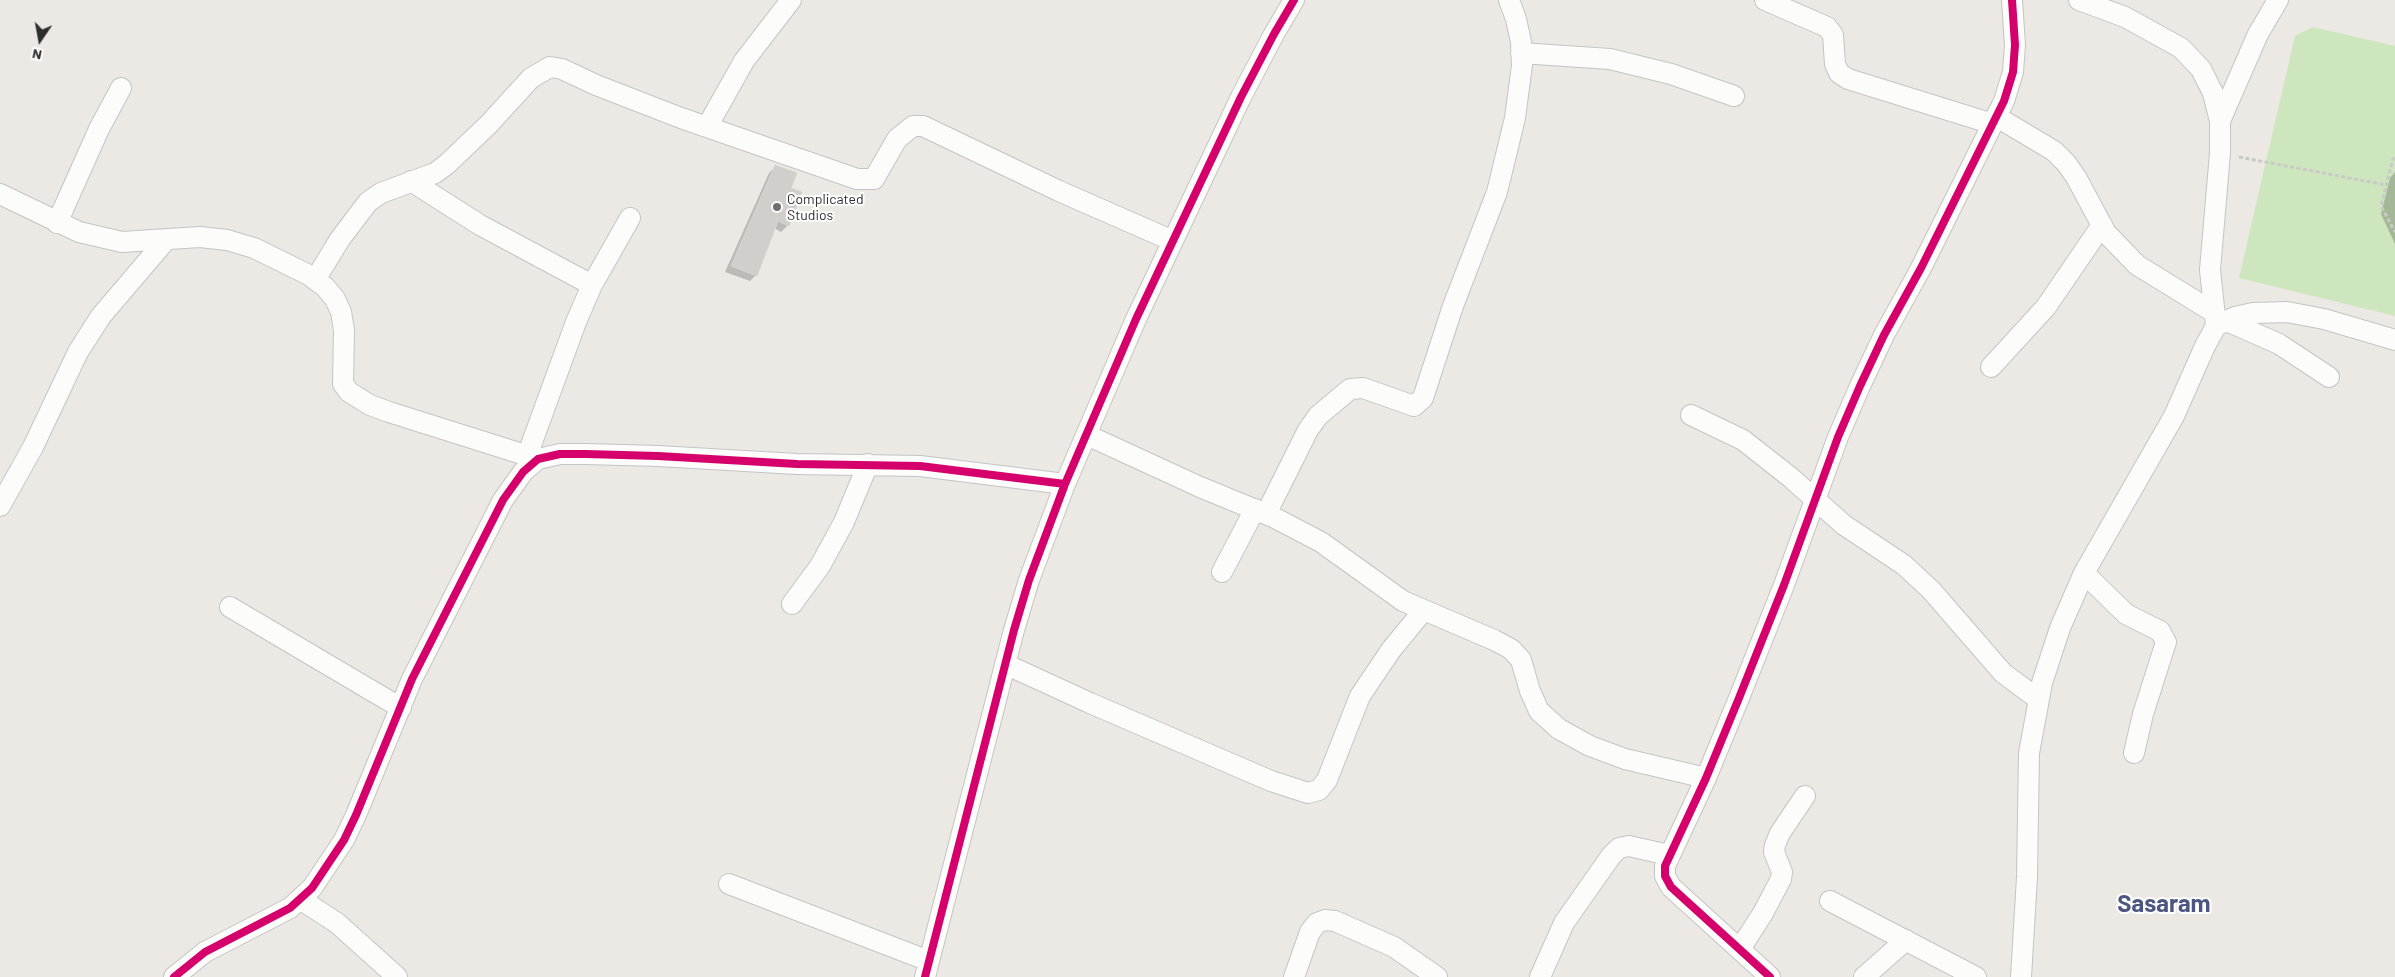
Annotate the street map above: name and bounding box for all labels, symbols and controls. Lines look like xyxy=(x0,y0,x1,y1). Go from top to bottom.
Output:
north arrow xyxy=(15,15,65,65)
text: N xyxy=(30,46,43,64)
place label: Complicated Studios xyxy=(787,191,864,223)
marker: Complicated Studios xyxy=(771,201,783,213)
district label: Sasaram xyxy=(2117,890,2211,918)

